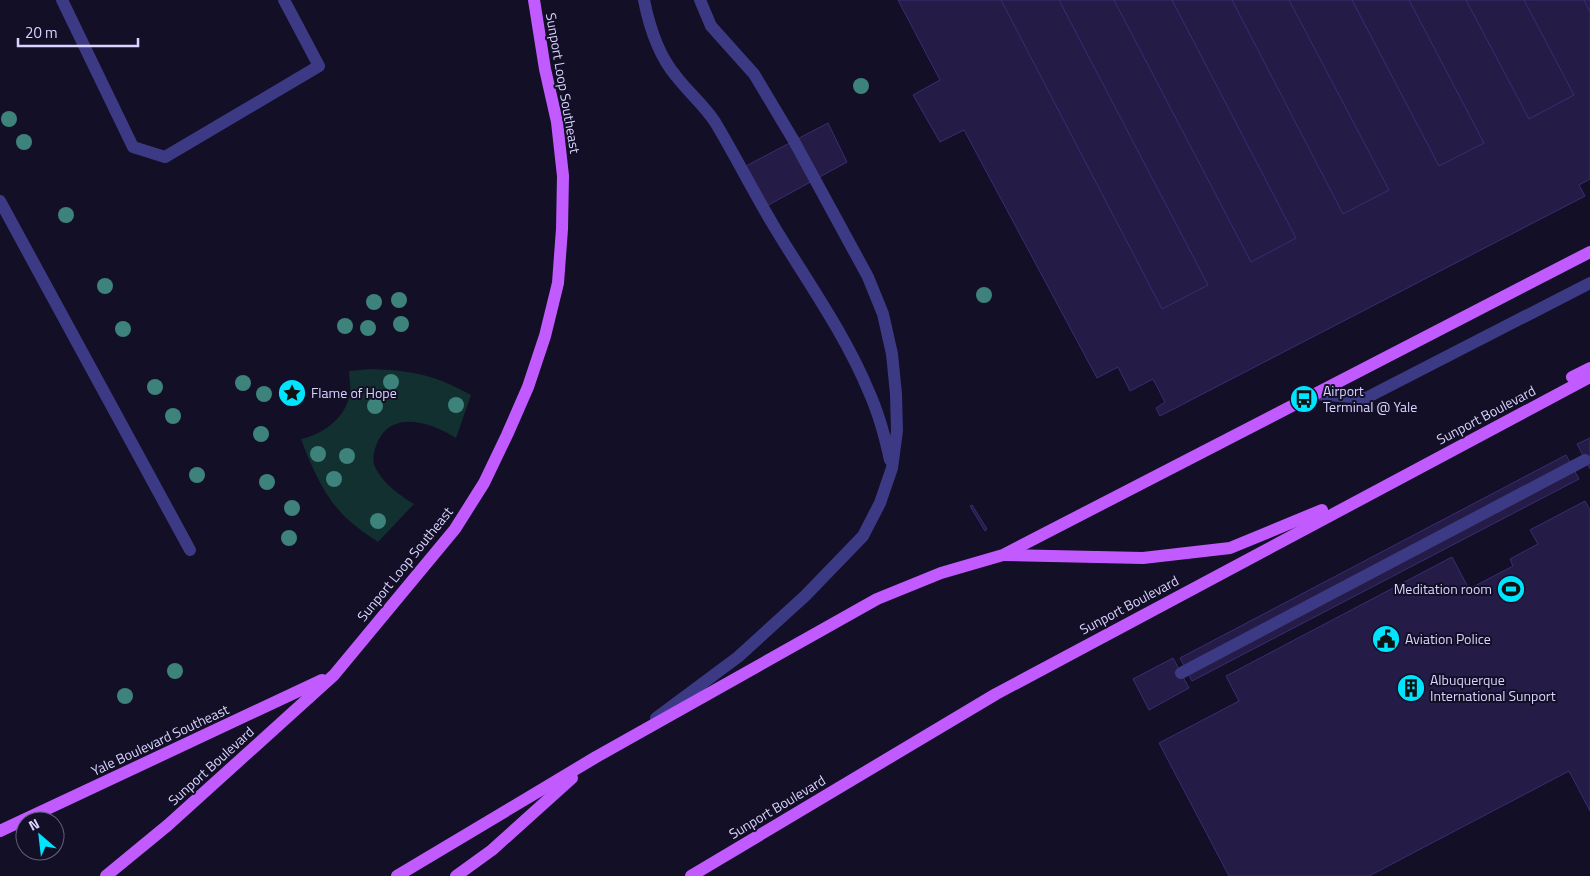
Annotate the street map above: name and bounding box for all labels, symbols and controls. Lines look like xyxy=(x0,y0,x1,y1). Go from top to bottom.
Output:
street label: Sunport Loop Southeast xyxy=(541,11,586,155)
scale bar xyxy=(18,15,138,47)
text: 20 m xyxy=(25,21,58,44)
place icon: Flame of Hope xyxy=(277,378,307,408)
place label: Airport Terminal @ Yale xyxy=(1323,380,1417,417)
street label: Sunport Boulevard xyxy=(1432,380,1539,450)
place label: Flame of Hope xyxy=(311,382,397,403)
bus stop icon: Airport Terminal @ Yale xyxy=(1289,384,1319,414)
street label: Sunport Loop Southeast xyxy=(352,502,458,626)
street label: Sunport Boulevard xyxy=(1075,570,1182,640)
sports icon: Meditation room xyxy=(1496,574,1526,604)
place label: Meditation room xyxy=(1394,578,1492,599)
public building icon: Aviation Police xyxy=(1371,624,1401,654)
place label: Aviation Police xyxy=(1405,628,1491,649)
place label: Albuquerque International Sunport xyxy=(1430,669,1556,706)
building icon: Albuquerque International Sunport xyxy=(1396,673,1426,703)
street label: Yale Boulevard Southeast xyxy=(87,698,232,781)
street label: Sunport Boulevard xyxy=(163,721,258,810)
street label: Sunport Boulevard xyxy=(724,769,829,844)
north arrow xyxy=(15,811,65,861)
text: N xyxy=(24,813,43,836)

